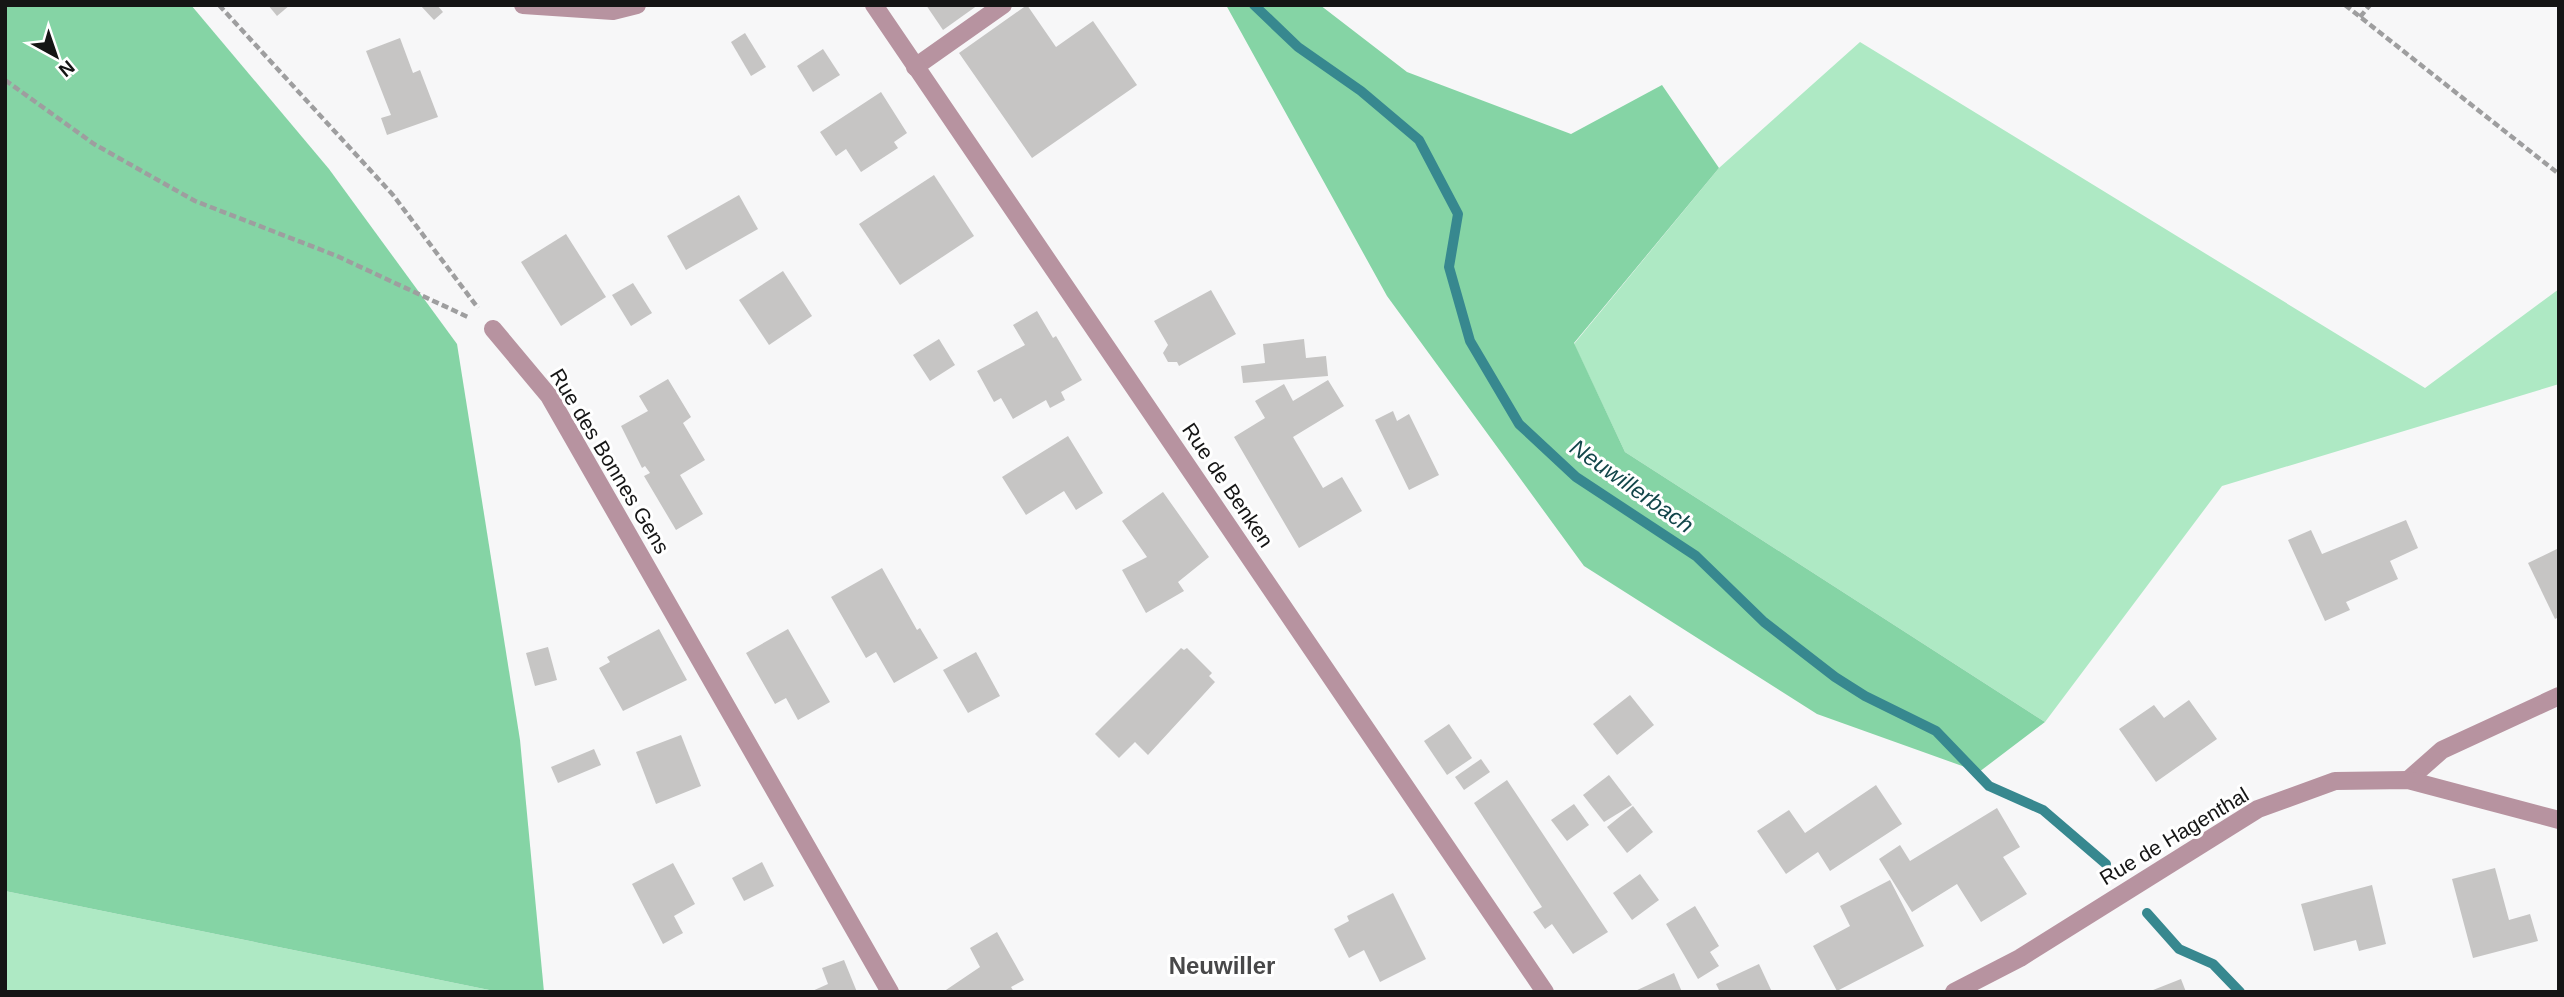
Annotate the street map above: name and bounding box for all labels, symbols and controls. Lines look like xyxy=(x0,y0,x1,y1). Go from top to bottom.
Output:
north arrow xyxy=(21,21,91,91)
text: N xyxy=(55,56,79,81)
street label: Rue des Bonnes Gens xyxy=(546,365,674,557)
street label: Rue de Benken xyxy=(1178,419,1278,551)
water label: Neuwillerbach xyxy=(1565,434,1699,538)
street label: Rue de Hagenthal xyxy=(2096,783,2252,889)
district label: Neuwiller xyxy=(1169,952,1275,979)

